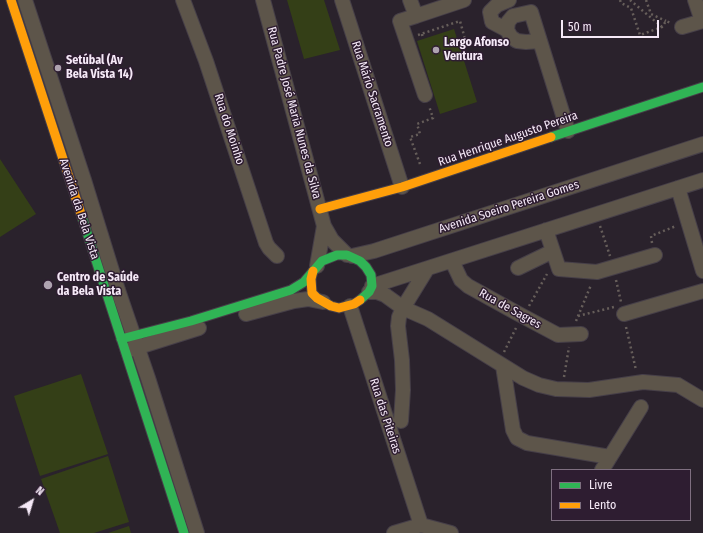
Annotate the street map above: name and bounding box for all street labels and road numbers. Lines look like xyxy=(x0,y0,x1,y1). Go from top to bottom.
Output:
street label: Rua Padre José Maria Nunes da Silva xyxy=(264,25,324,201)
street label: Rua Mário Sacramento xyxy=(348,39,396,149)
street label: Rua do Moinho xyxy=(211,92,247,166)
street label: Rua Henrique Augusto Pereira xyxy=(436,108,580,170)
street label: Avenida da Bela Vista xyxy=(56,157,102,261)
street label: Avenida Soeiro Pereira Gomes xyxy=(437,177,581,237)
street label: Rua de Sagres xyxy=(476,286,544,332)
street label: Rua das Piteiras xyxy=(366,376,404,456)

